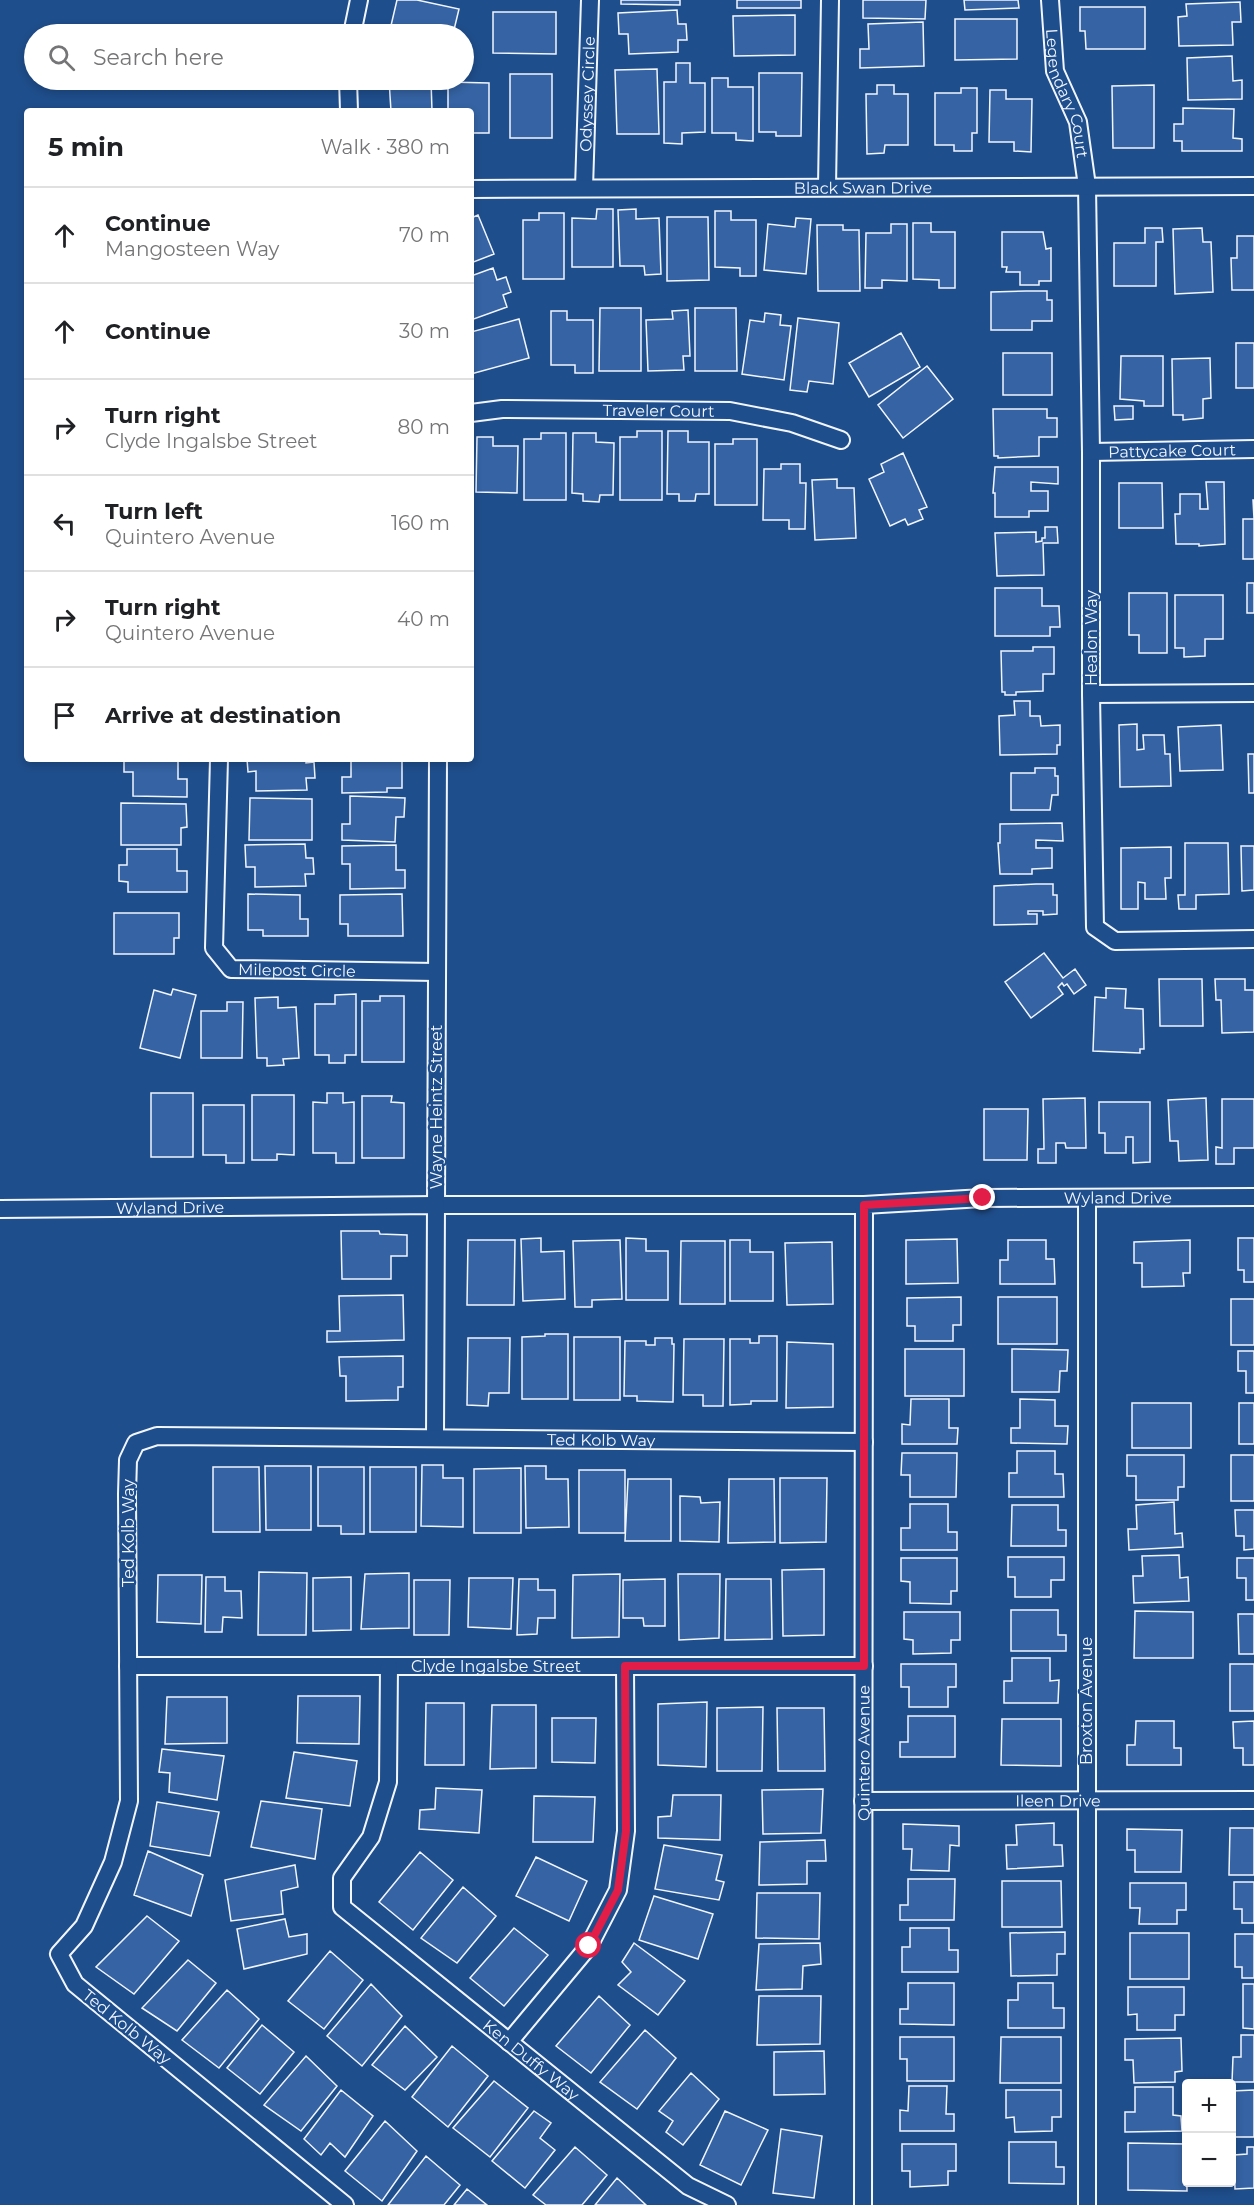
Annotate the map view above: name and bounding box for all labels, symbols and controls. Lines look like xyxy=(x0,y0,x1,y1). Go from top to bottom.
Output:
search box xyxy=(24,24,474,90)
street label: Legendary Court xyxy=(1043,28,1093,160)
street label: Odyssey Circle xyxy=(576,36,598,152)
icon: search xyxy=(45,41,78,74)
text: Search here xyxy=(93,44,224,71)
text: 5 min xyxy=(48,131,124,163)
text: Walk · 380 m xyxy=(320,135,450,159)
street label: Black Swan Drive xyxy=(794,178,932,197)
text: Continue xyxy=(105,210,211,237)
icon: ahead xyxy=(48,219,81,252)
text: 70 m xyxy=(399,223,450,247)
text: Mangosteen Way xyxy=(105,237,279,261)
icon: ahead xyxy=(48,315,81,348)
text: Continue xyxy=(105,318,211,345)
text: 30 m xyxy=(399,319,450,343)
street label: Traveler Court xyxy=(603,400,715,420)
text: Turn right xyxy=(105,402,220,429)
icon: right xyxy=(48,411,81,444)
text: 80 m xyxy=(398,415,450,439)
text: Clyde Ingalsbe Street xyxy=(105,429,317,453)
street label: Pattycake Court xyxy=(1108,440,1237,461)
text: Turn left xyxy=(105,498,203,525)
icon: left xyxy=(48,507,81,540)
text: 160 m xyxy=(391,511,450,535)
text: Quintero Avenue xyxy=(105,525,275,549)
street label: Healon Way xyxy=(1082,590,1101,686)
text: Turn right xyxy=(105,594,220,621)
icon: right xyxy=(48,603,81,636)
text: 40 m xyxy=(397,607,450,631)
text: Quintero Avenue xyxy=(105,621,275,645)
icon: arrive xyxy=(48,699,81,732)
text: Arrive at destination xyxy=(105,702,341,729)
street label: Milepost Circle xyxy=(238,960,356,980)
street label: Wayne Heintz Street xyxy=(427,1024,446,1189)
route end xyxy=(969,1184,995,1210)
street label: Wyland Drive xyxy=(1064,1188,1172,1207)
street label: Wyland Drive xyxy=(116,1197,224,1217)
street label: Ted Kolb Way xyxy=(547,1430,656,1450)
street label: Ted Kolb Way xyxy=(119,1479,138,1587)
street label: Broxton Avenue xyxy=(1077,1637,1096,1765)
street label: Clyde Ingalsbe Street xyxy=(411,1657,582,1676)
street label: Quintero Avenue xyxy=(854,1685,873,1821)
street label: Ileen Drive xyxy=(1015,1791,1101,1810)
route start xyxy=(575,1932,601,1958)
street label: Ted Kolb Way xyxy=(79,1986,175,2069)
street label: Ken Duffy Way xyxy=(479,2015,583,2104)
map controls xyxy=(1182,2079,1236,2187)
button: + xyxy=(1182,2079,1236,2133)
button: − xyxy=(1182,2133,1236,2187)

